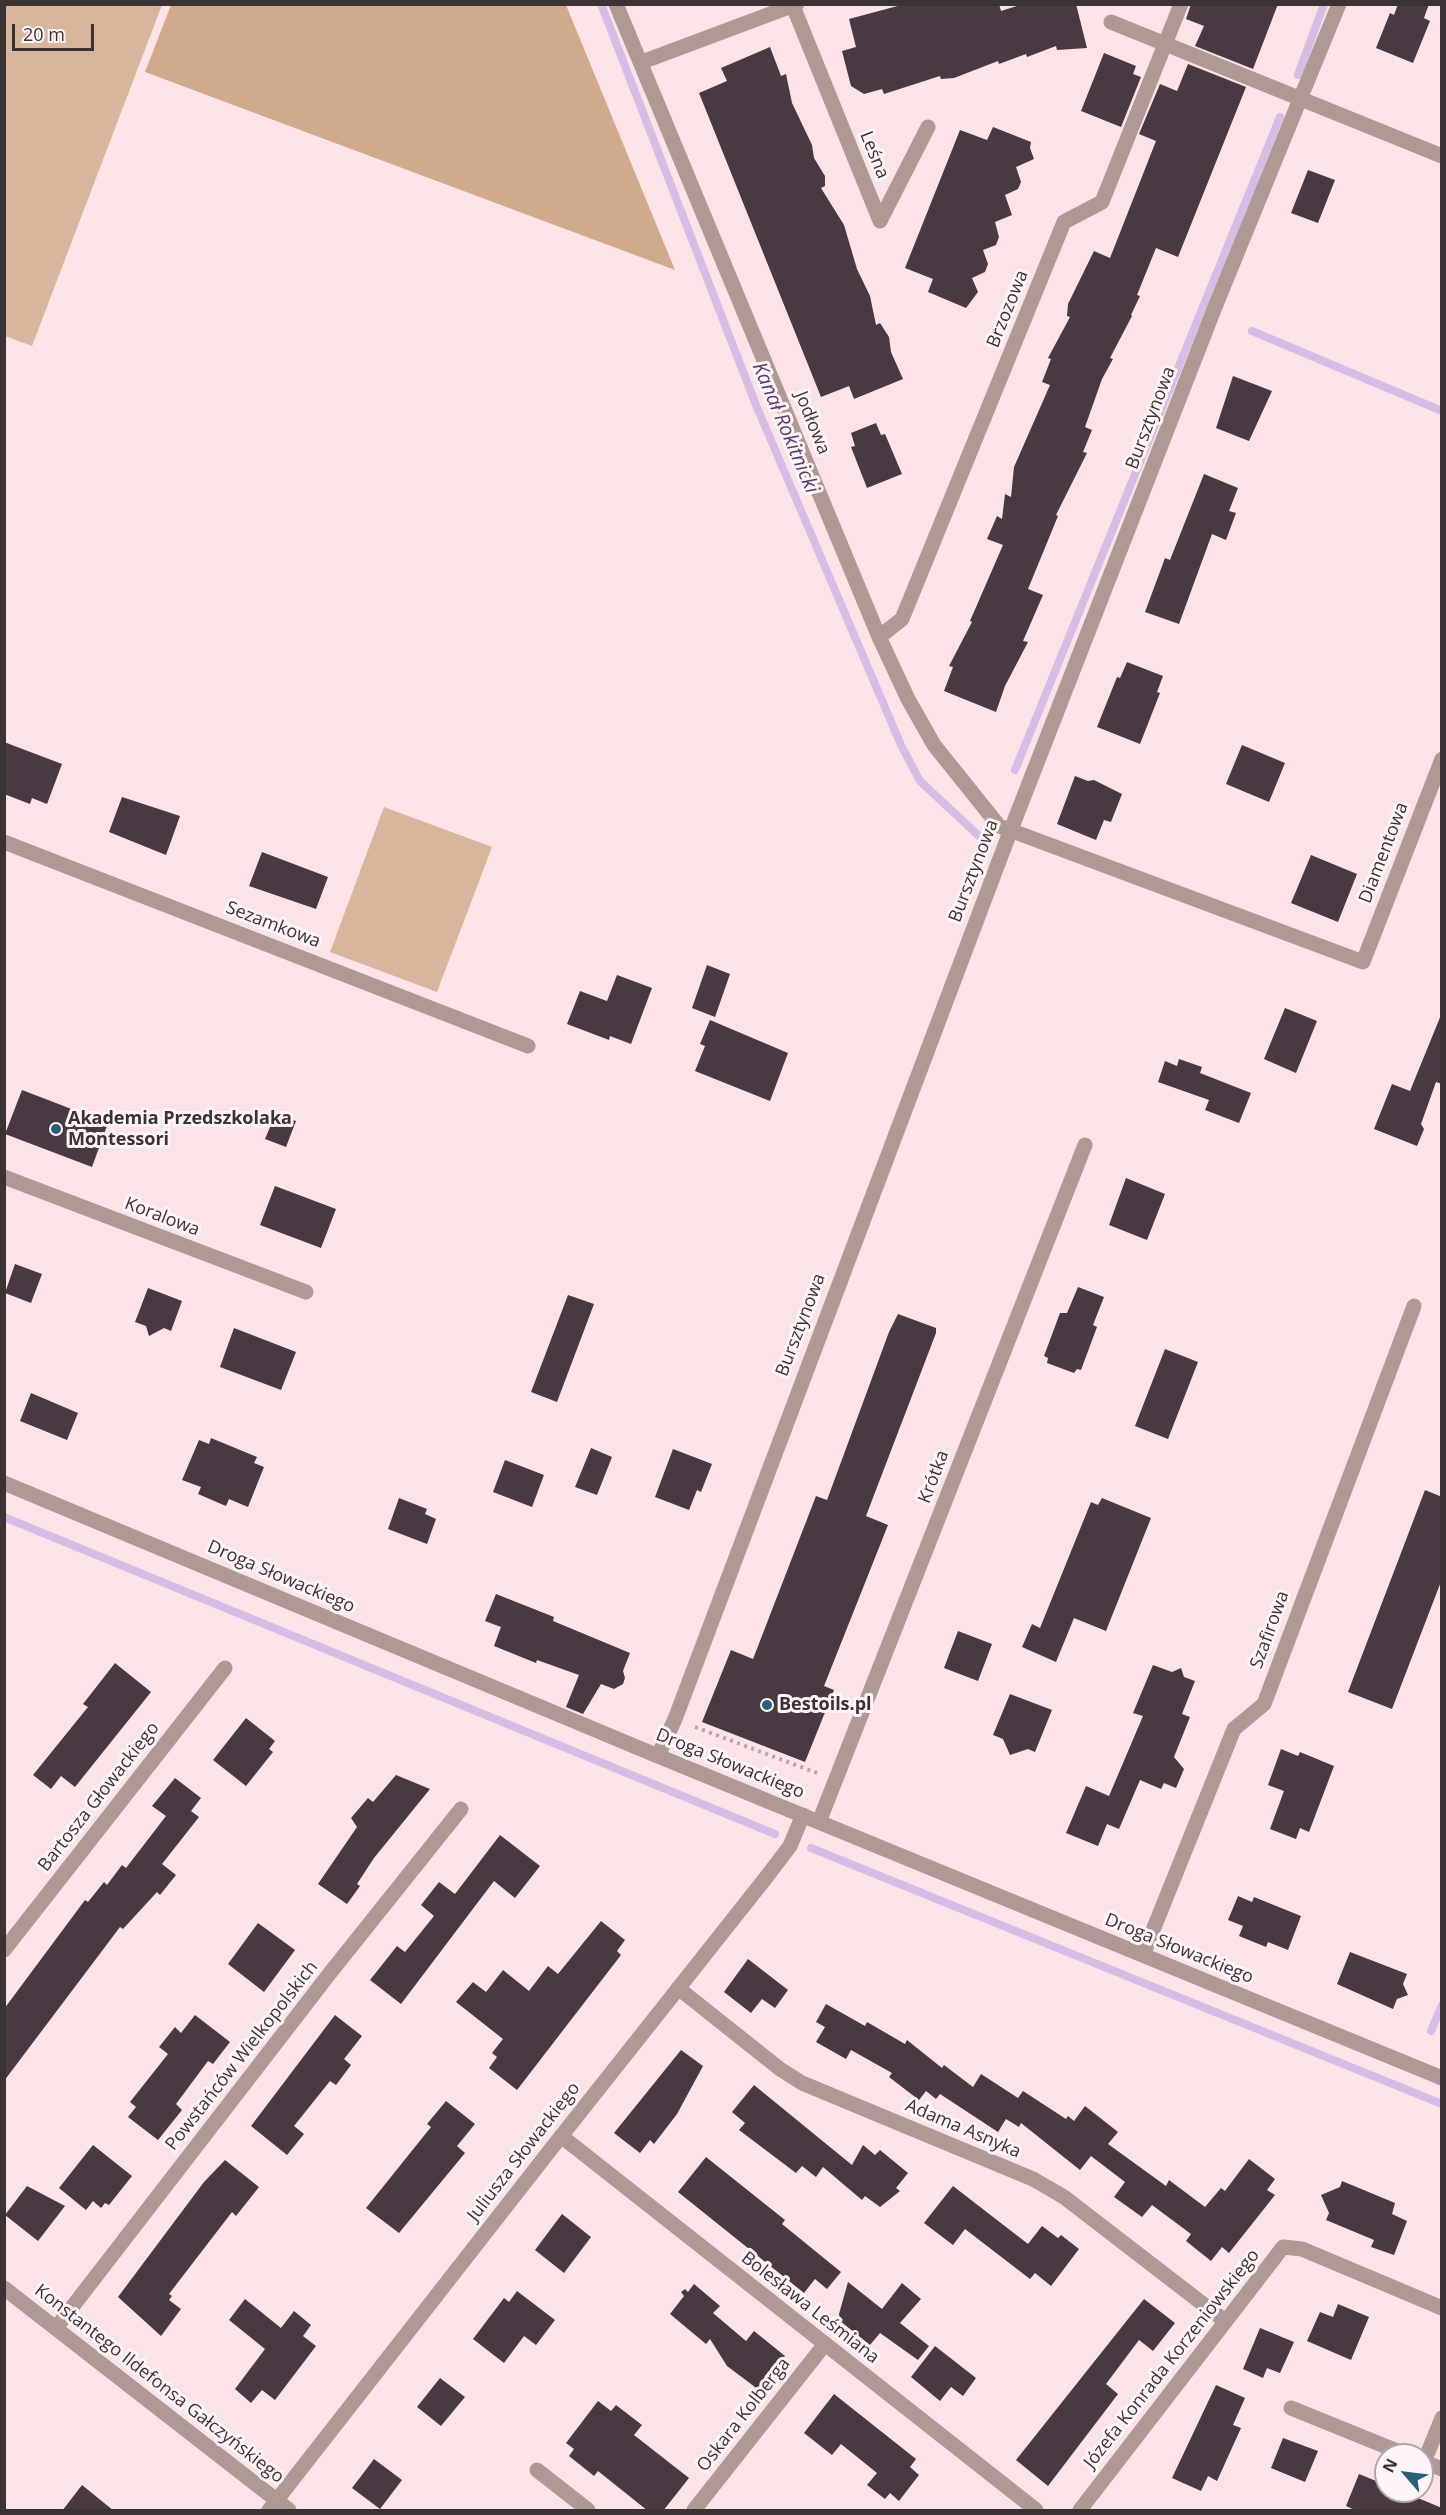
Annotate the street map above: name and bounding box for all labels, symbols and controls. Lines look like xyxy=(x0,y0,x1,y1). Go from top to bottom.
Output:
scale bar xyxy=(15,12,98,50)
text: 20 m xyxy=(23,22,65,46)
street label: Leśna xyxy=(855,128,893,182)
street label: Brzozowa xyxy=(983,267,1033,351)
water label: Kanał Rokitnicki xyxy=(747,359,823,497)
street label: Bursztynowa xyxy=(1122,364,1180,472)
street label: Jodłowa xyxy=(790,388,834,458)
street label: Diamentowa xyxy=(1355,799,1413,907)
street label: Bursztynowa xyxy=(945,817,1003,925)
street label: Sezamkowa xyxy=(223,897,323,953)
place label: Akademia Przedszkolaka Montessori xyxy=(68,1108,292,1150)
marker: Akademia Przedszkolaka Montessori xyxy=(49,1122,63,1136)
street label: Koralowa xyxy=(121,1193,203,1241)
street label: Bursztynowa xyxy=(772,1271,830,1379)
street label: Krótka xyxy=(914,1447,954,1507)
street label: Droga Słowackiego xyxy=(204,1536,358,1618)
street label: Szafirowa xyxy=(1246,1588,1294,1672)
place label: Bestoils.pl xyxy=(779,1694,872,1716)
marker: Bestoils.pl xyxy=(760,1698,774,1712)
street label: Bartosza Głowackiego xyxy=(34,1718,164,1876)
street label: Droga Słowackiego xyxy=(653,1724,807,1804)
street label: Droga Słowackiego xyxy=(1102,1909,1256,1989)
street label: Powstańców Wielkopolskich xyxy=(161,1957,323,2155)
street label: Juliusza Słowackiego xyxy=(463,2078,585,2226)
street label: Adama Asnyka xyxy=(902,2095,1024,2163)
street label: Józefa Konrada Korzeniowskiego xyxy=(1080,2245,1264,2473)
street label: Bolesława Leśmiana xyxy=(737,2247,883,2369)
street label: Konstantego Ildefonsa Gałczyńskiego xyxy=(30,2280,288,2488)
street label: Oskara Kolberga xyxy=(693,2354,795,2476)
north arrow xyxy=(1374,2443,1434,2503)
text: N xyxy=(1377,2455,1403,2476)

